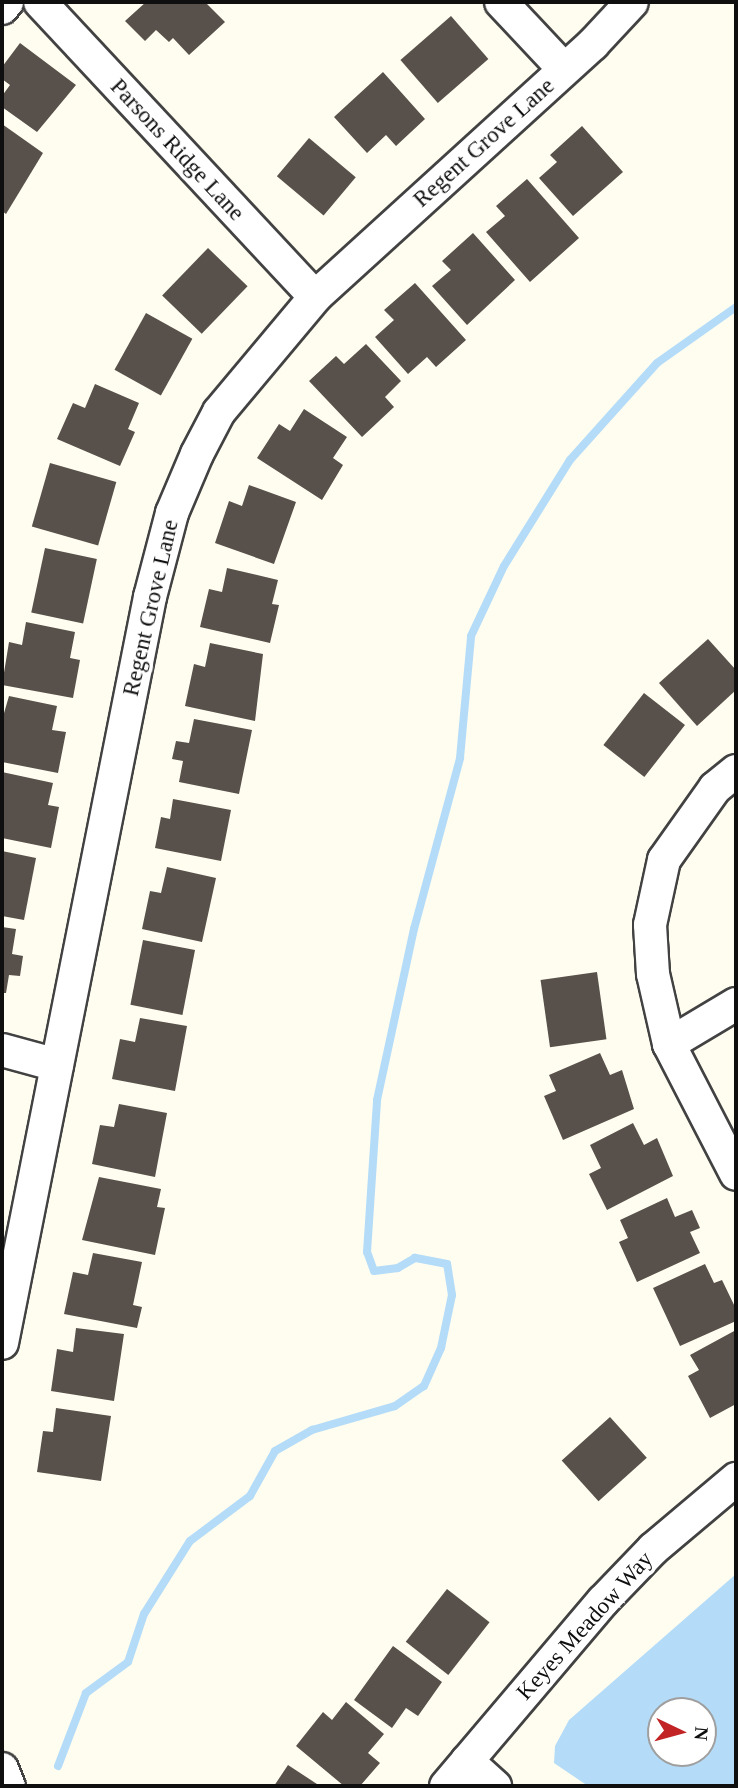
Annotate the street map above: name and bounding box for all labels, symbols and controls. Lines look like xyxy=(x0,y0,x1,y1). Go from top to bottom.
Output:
street label: Regent Grove Lane xyxy=(408,72,560,214)
street label: Parsons Ridge Lane xyxy=(104,73,250,227)
street label: Regent Grove Lane xyxy=(117,517,185,699)
street label: Keyes Meadow Way xyxy=(511,1546,659,1706)
north arrow xyxy=(647,1697,717,1767)
text: N xyxy=(690,1726,712,1741)

